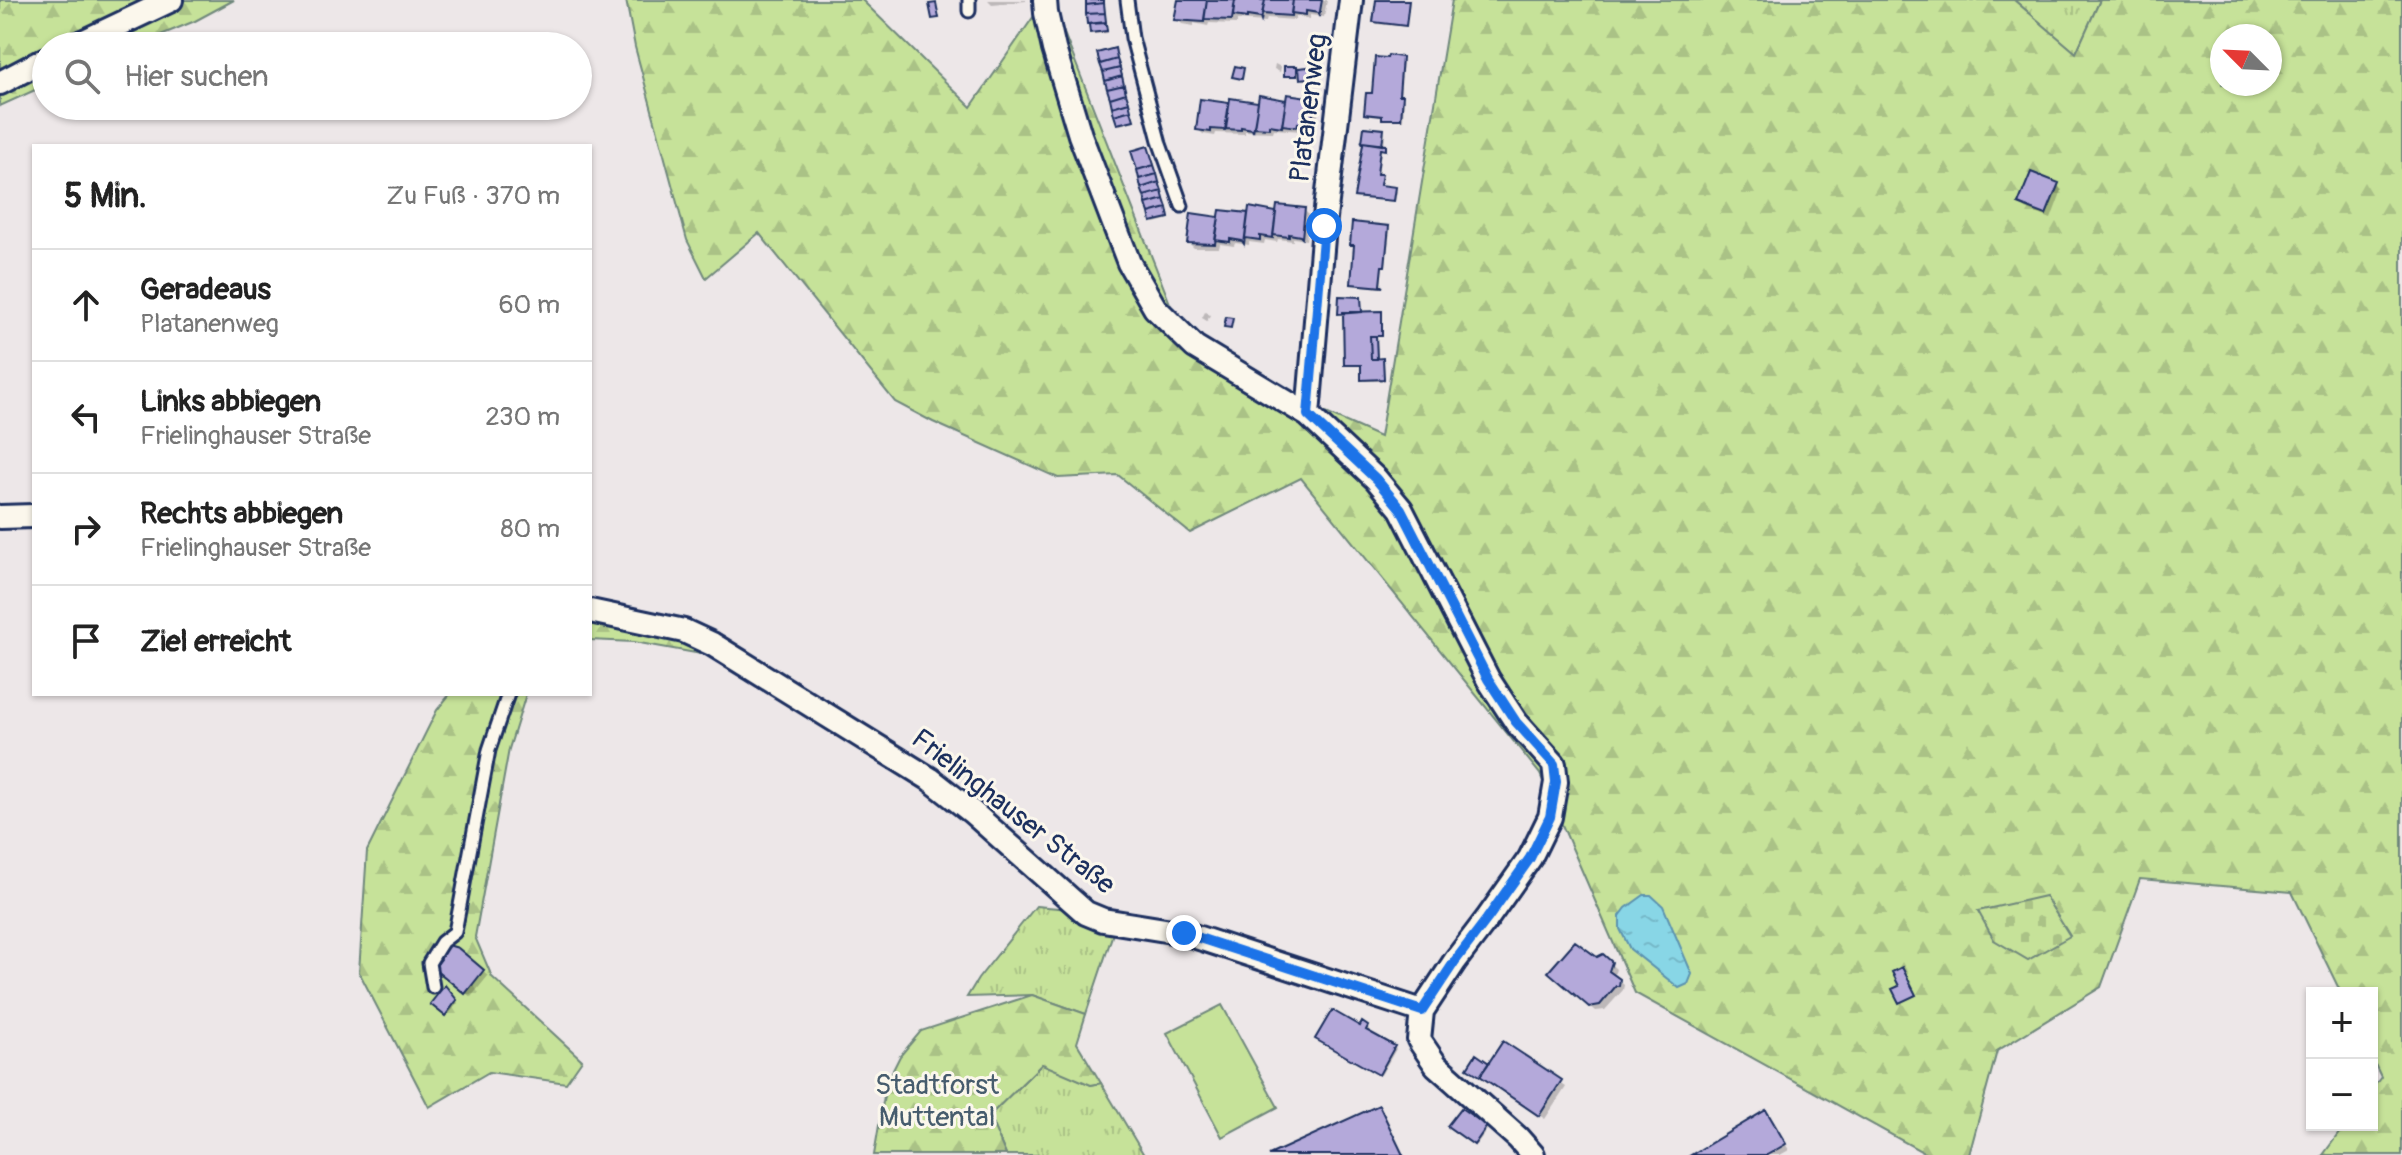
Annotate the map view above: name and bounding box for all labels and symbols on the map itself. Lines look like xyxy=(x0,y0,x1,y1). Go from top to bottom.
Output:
north arrow xyxy=(2210,24,2282,96)
street label: Platanenweg xyxy=(1283,32,1335,184)
route start xyxy=(1306,208,1342,244)
street label: Frielinghauser Straße xyxy=(904,722,1122,903)
route end xyxy=(1166,915,1202,951)
park label: Stadtforst Muttental xyxy=(875,1068,1000,1135)

